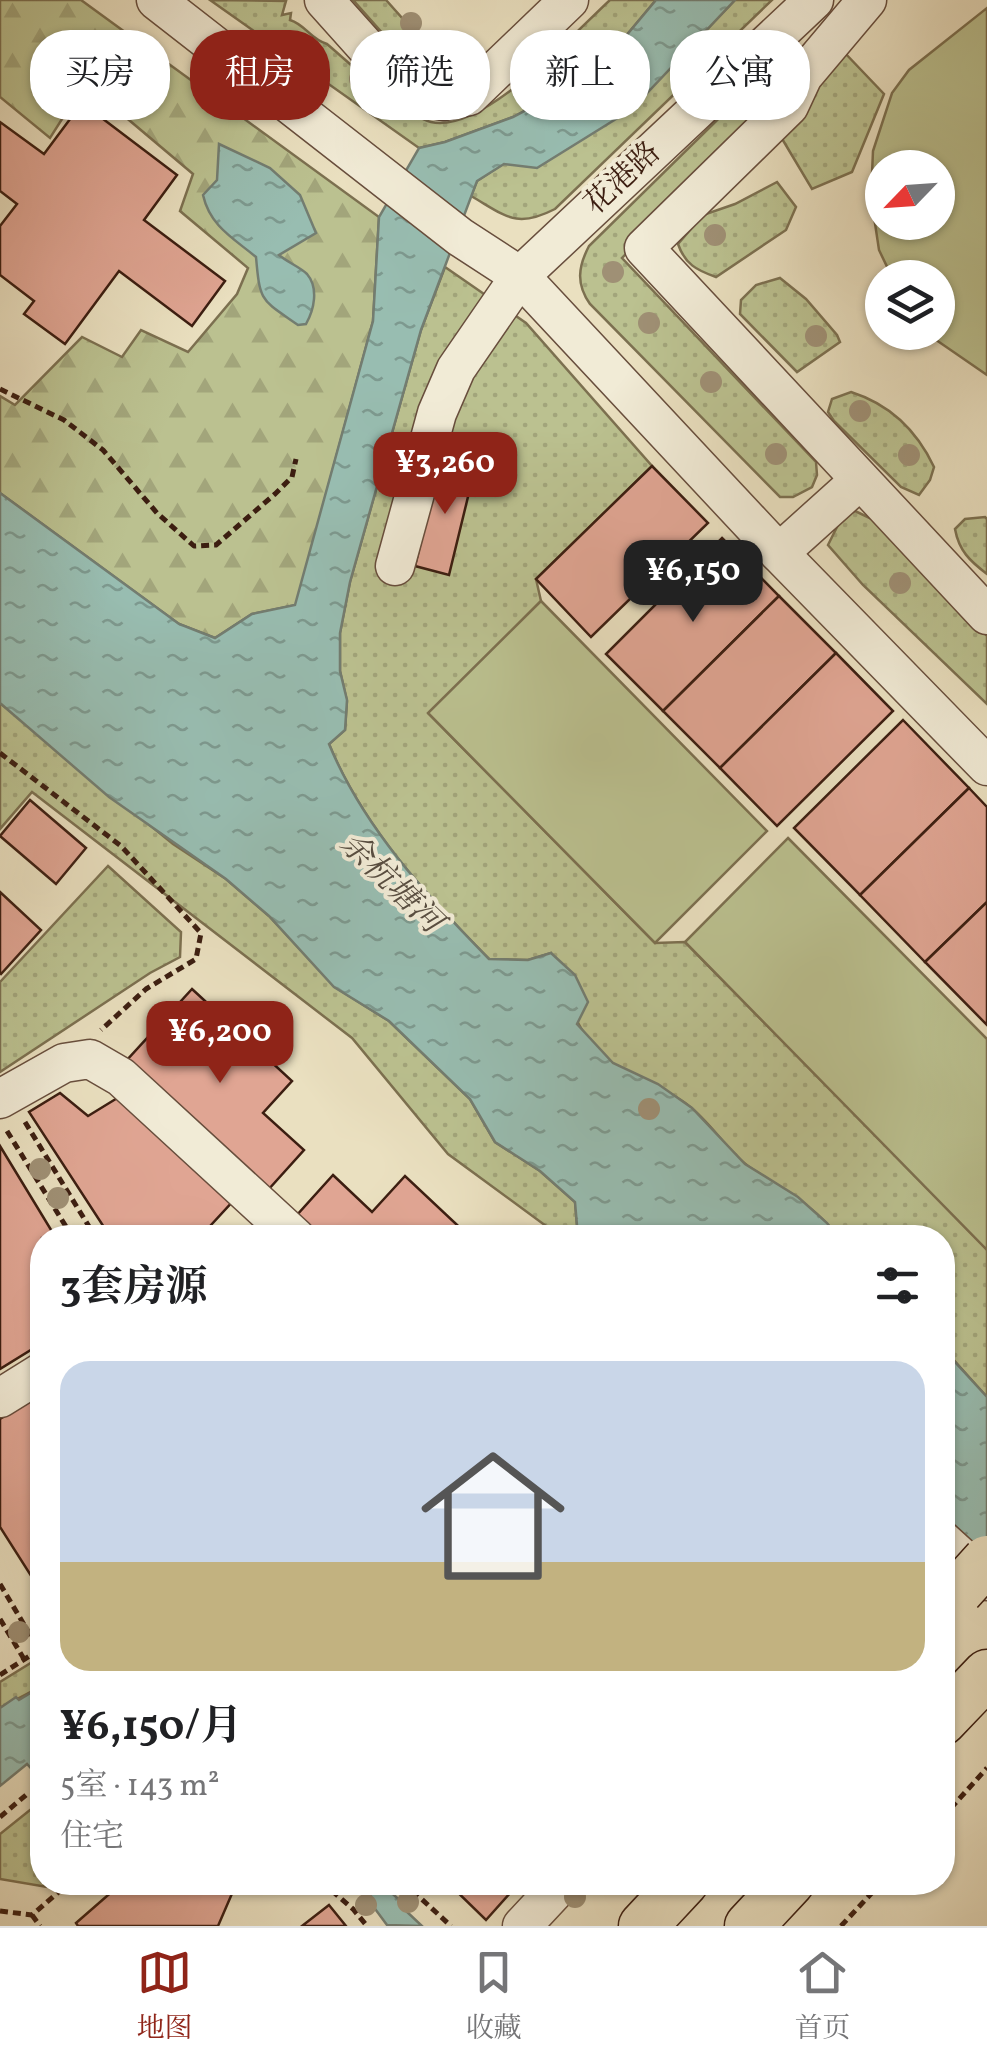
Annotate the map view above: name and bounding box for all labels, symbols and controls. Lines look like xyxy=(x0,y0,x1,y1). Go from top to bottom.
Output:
chip: 买房 xyxy=(30,30,170,120)
chip: 租房 xyxy=(190,30,330,120)
chip: 筛选 xyxy=(350,30,490,120)
chip: 新上 xyxy=(510,30,650,120)
chip: 公寓 xyxy=(670,30,810,120)
street label: 花港路 xyxy=(576,133,670,225)
north arrow xyxy=(865,150,955,240)
map controls xyxy=(865,150,955,350)
button: layers xyxy=(865,260,955,350)
pin: ¥3,260 xyxy=(364,432,526,517)
text: ¥3,260 xyxy=(395,442,495,486)
pin: ¥6,150 xyxy=(612,540,774,625)
text: ¥6,150 xyxy=(646,550,740,594)
water label: 余杭塘河 xyxy=(329,824,455,948)
pin: ¥6,200 xyxy=(139,1001,301,1086)
text: ¥6,200 xyxy=(168,1011,272,1055)
icon: filters xyxy=(870,1258,925,1313)
text: 3套房源 xyxy=(60,1260,207,1319)
icon: home xyxy=(403,1426,583,1606)
text: ¥6,150/月 xyxy=(60,1699,242,1758)
text: 5室 · 143 m² xyxy=(60,1765,220,1809)
text: 住宅 xyxy=(60,1816,124,1860)
tab: 地图 xyxy=(136,1945,193,2049)
tab: 收藏 xyxy=(465,1945,522,2049)
tab: 首页 xyxy=(794,1945,851,2049)

